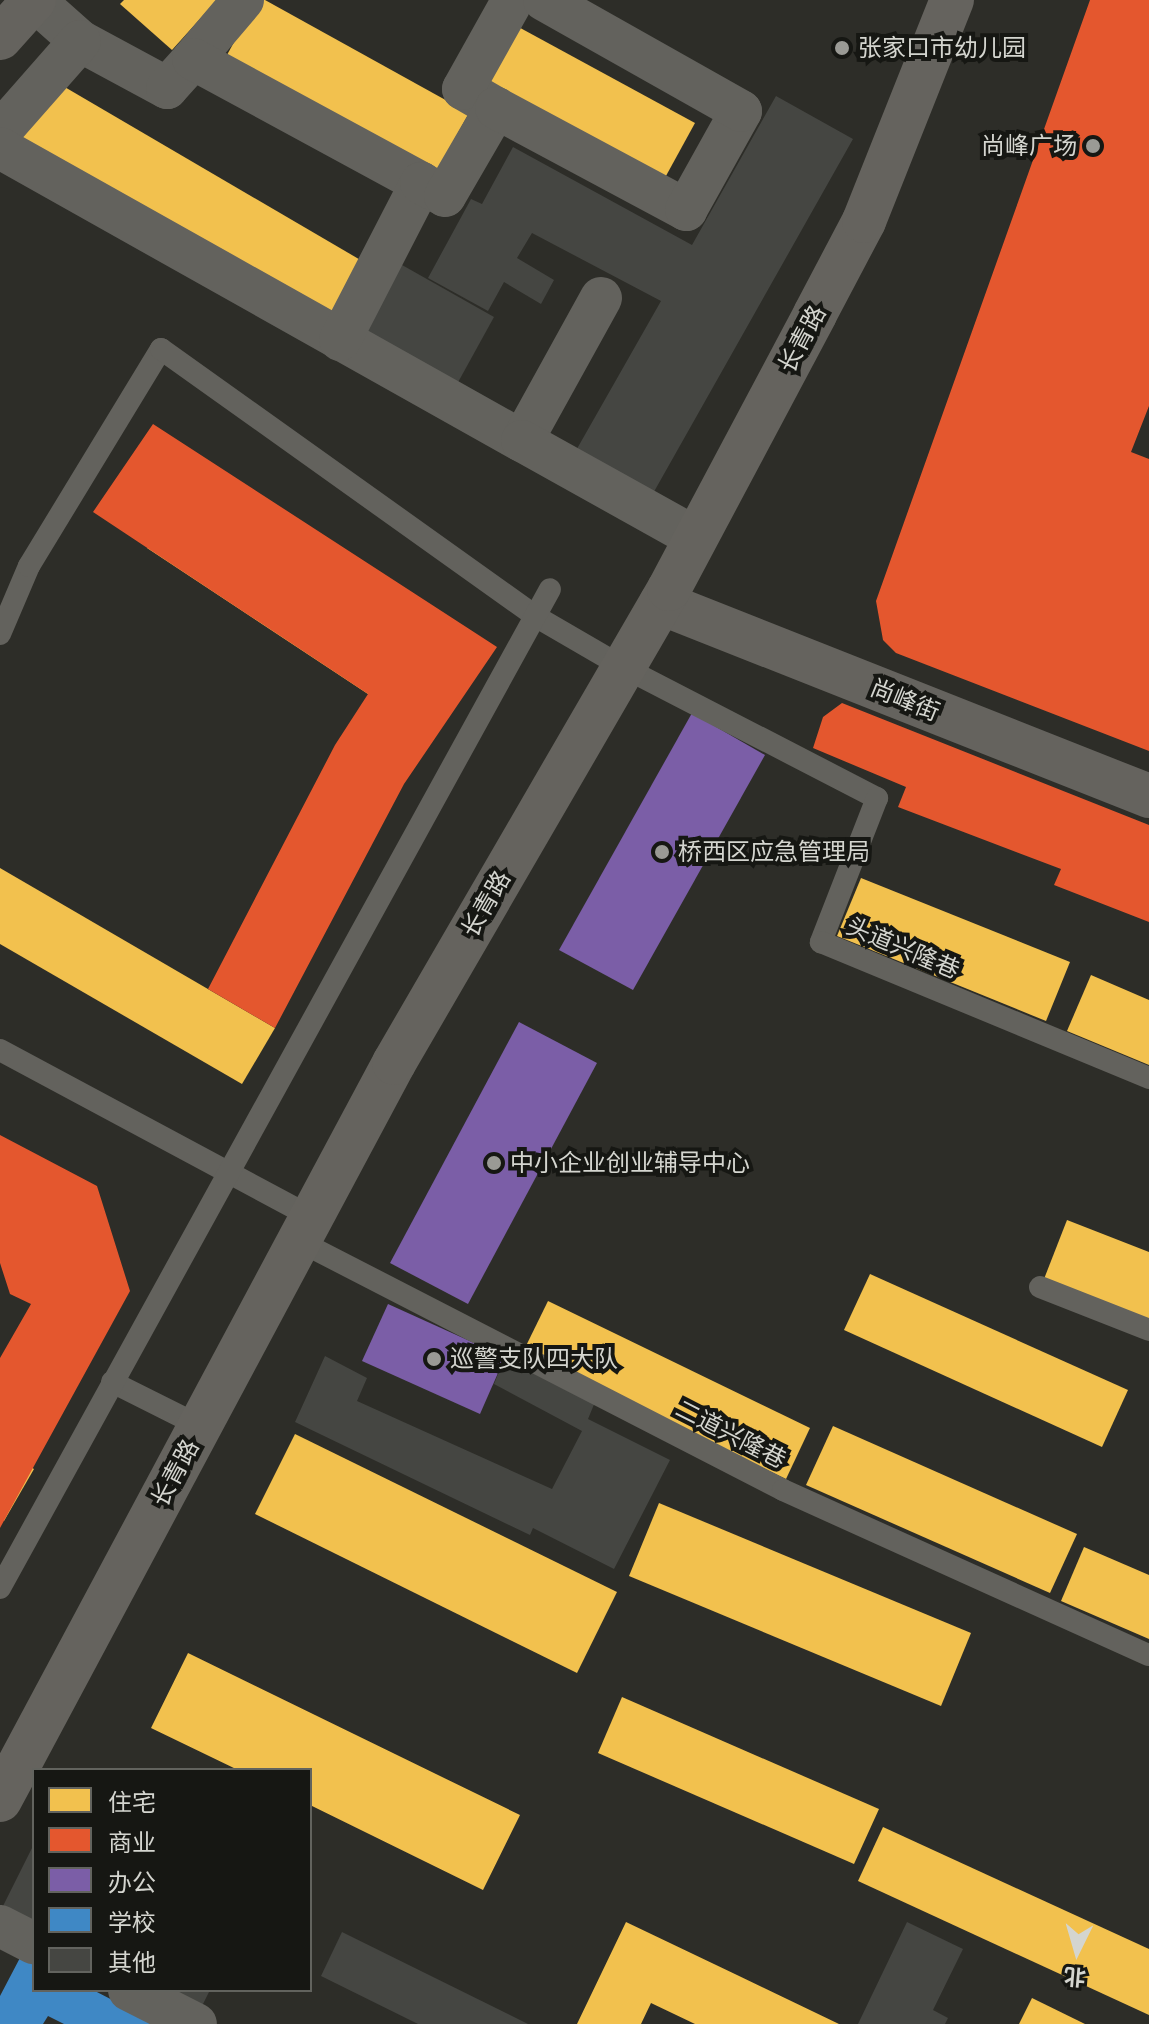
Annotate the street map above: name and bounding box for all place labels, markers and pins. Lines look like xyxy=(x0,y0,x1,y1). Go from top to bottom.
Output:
place label: 张家口市幼儿园 xyxy=(858,34,1026,62)
marker: 张家口市幼儿园 xyxy=(833,39,851,57)
place label: 尚峰广场 xyxy=(981,132,1077,160)
marker: 尚峰广场 xyxy=(1084,137,1102,155)
place label: 桥西区应急管理局 xyxy=(678,838,870,866)
marker: 桥西区应急管理局 xyxy=(653,843,671,861)
place label: 中小企业创业辅导中心 xyxy=(510,1149,750,1177)
marker: 中小企业创业辅导中心 xyxy=(485,1154,503,1172)
place label: 巡警支队四大队 xyxy=(450,1345,618,1373)
marker: 巡警支队四大队 xyxy=(425,1350,443,1368)

